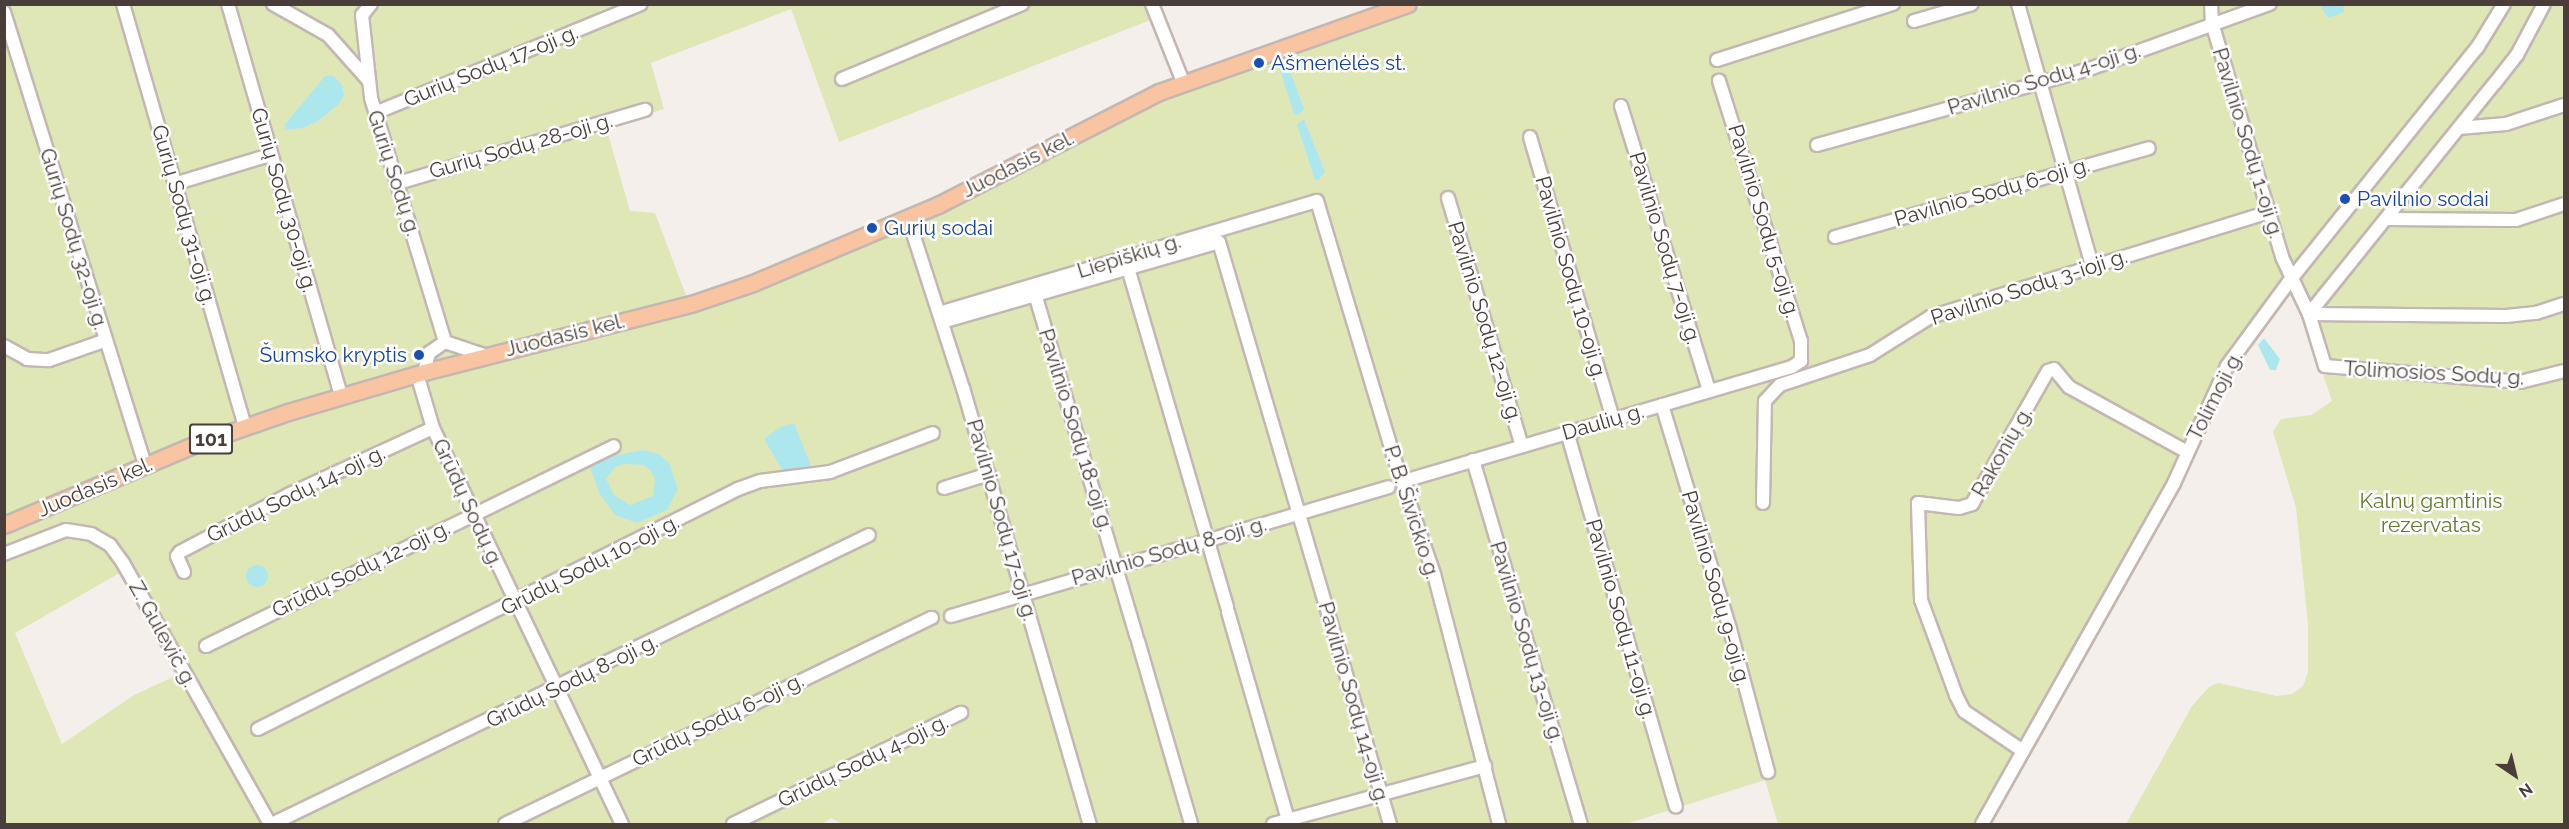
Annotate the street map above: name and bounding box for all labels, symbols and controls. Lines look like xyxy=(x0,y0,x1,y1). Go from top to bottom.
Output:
street label: Gurių Sodų 17-oji g. xyxy=(400,20,582,112)
street label: Pavilnio Sodų 4-oji g. xyxy=(1944,38,2144,120)
street label: Pavilnio Sodų 1-oji g. xyxy=(2207,45,2289,241)
place label: Ašmenėlės st. xyxy=(1271,50,1406,76)
marker: Ašmenėlės st. xyxy=(1252,56,1266,70)
street label: Gurių Sodų 30-oji g. xyxy=(246,105,322,295)
street label: Gurių Sodų g. xyxy=(362,107,426,239)
street label: Gurių Sodų 28-oji g. xyxy=(426,108,616,184)
street label: Pavilnio Sodų 5-oji g. xyxy=(1723,121,1805,321)
street label: Gurių Sodų 31-oji g. xyxy=(146,122,222,308)
street label: Juodasis kel. xyxy=(958,125,1078,203)
street label: Gurių Sodų 32-oji g. xyxy=(34,145,114,333)
street label: Pavilnio Sodų 7-oji g. xyxy=(1624,149,1706,347)
street label: Pavilnio Sodų 6-oji g. xyxy=(1891,152,2093,232)
street label: Pavilnio Sodų 10-oji g. xyxy=(1530,173,1612,383)
place label: Pavilnio sodai xyxy=(2357,186,2489,212)
marker: Pavilnio sodai xyxy=(2338,192,2352,206)
place label: Gurių sodai xyxy=(884,215,993,241)
street label: Pavilnio Sodų 12-oji g. xyxy=(1442,218,1528,426)
marker: Gurių sodai xyxy=(865,221,879,235)
street label: Liepiškių g. xyxy=(1074,228,1184,284)
street label: Pavilnio Sodų 3-ioji g. xyxy=(1928,243,2130,331)
street label: Juodasis kel. xyxy=(503,308,627,362)
street label: Pavilnio Sodų 18-oji g. xyxy=(1033,326,1119,534)
place label: Šumsko kryptis xyxy=(259,342,407,368)
street label: Tolimoji g. xyxy=(2182,347,2248,445)
marker: Šumsko kryptis xyxy=(412,348,426,362)
street label: Tolimosios Sodų g. xyxy=(2343,356,2525,390)
street label: Daulių g. xyxy=(1559,398,1647,446)
street label: Rakonių g. xyxy=(1966,403,2038,501)
street label: Pavilnio Sodų 17-oji g. xyxy=(961,416,1043,624)
road number: 101 xyxy=(188,422,234,456)
street label: Grūdų Sodų g. xyxy=(427,435,509,571)
street label: Grūdų Sodų 14-oji g. xyxy=(203,440,389,548)
street label: P. B. Šivickio g. xyxy=(1379,442,1445,582)
street label: Juodasis kel. xyxy=(34,452,156,522)
street label: Pavilnio Sodų 9-oji g. xyxy=(1676,488,1756,688)
park label: Kalnų gamtinis rezervatas xyxy=(2360,488,2502,538)
street label: Grūdų Sodų 10-oji g. xyxy=(497,509,683,621)
street label: Pavilnio Sodų 8-oji g. xyxy=(1069,511,1269,591)
street label: Grūdų Sodų 12-oji g. xyxy=(268,515,454,623)
street label: Pavilnio Sodų 11-oji g. xyxy=(1580,516,1662,722)
street label: Pavilnio Sodų 13-oji g. xyxy=(1484,538,1570,746)
street label: Z. Gulevič g. xyxy=(124,577,202,691)
street label: Pavilnio Sodų 14-oji g. xyxy=(1313,599,1395,807)
street label: Grūdų Sodų 8-oji g. xyxy=(482,629,662,733)
street label: Grūdų Sodų 6-oji g. xyxy=(628,668,808,772)
street label: Grūdų Sodų 4-oji g. xyxy=(774,709,952,813)
north arrow xyxy=(2485,745,2545,805)
text: N xyxy=(2515,779,2536,801)

